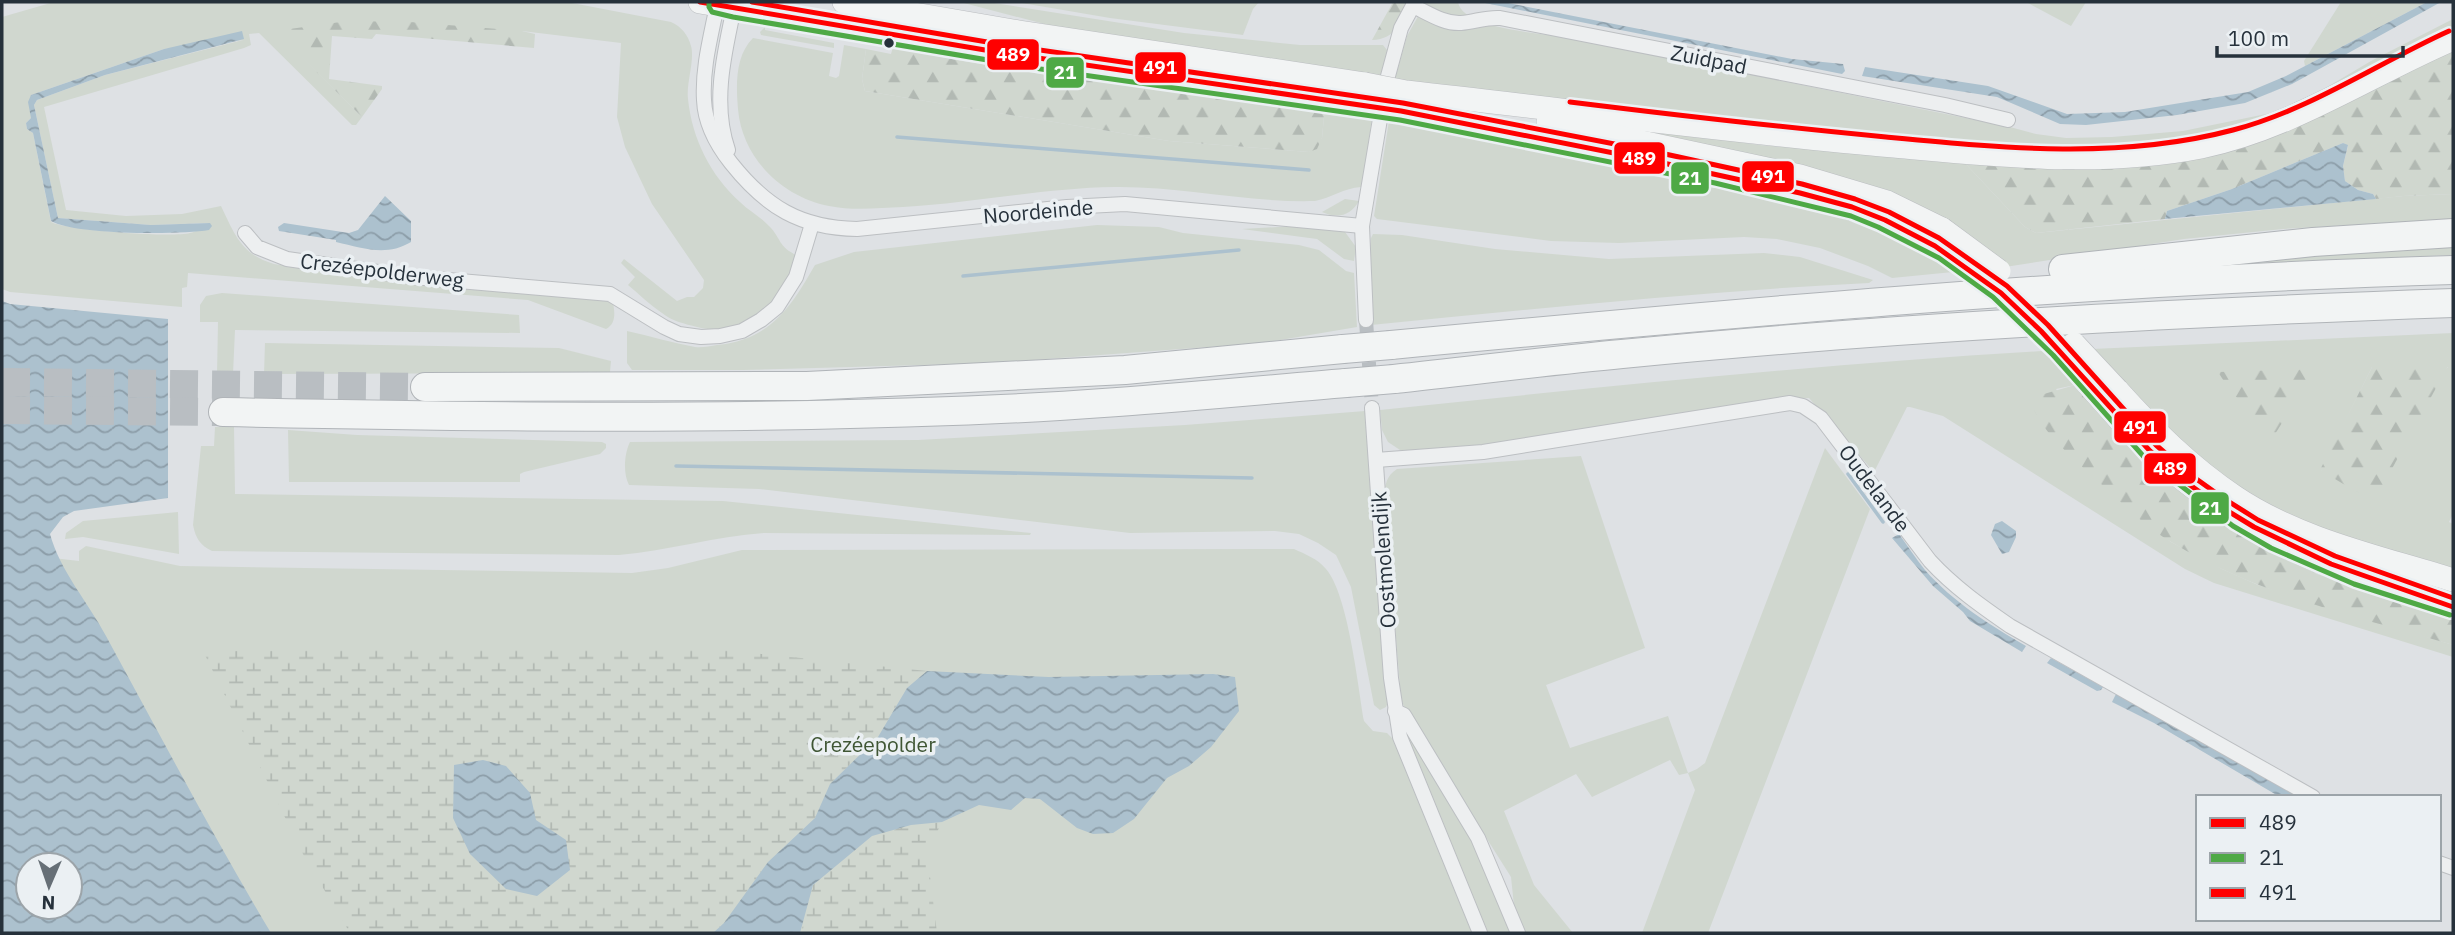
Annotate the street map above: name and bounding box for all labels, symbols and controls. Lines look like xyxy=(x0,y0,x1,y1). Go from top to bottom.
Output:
scale bar xyxy=(2217,14,2402,58)
text: 100 m xyxy=(2228,24,2289,52)
unlabelled marker xyxy=(882,36,896,50)
line badge: 489 xyxy=(986,38,1040,71)
street label: Zuidpad xyxy=(1669,38,1749,80)
text: 489 xyxy=(996,42,1030,66)
line badge: 491 xyxy=(1134,51,1187,84)
text: 491 xyxy=(1143,55,1178,79)
line badge: 21 xyxy=(1045,56,1085,89)
text: 21 xyxy=(1054,60,1077,84)
line badge: 489 xyxy=(1613,141,1666,175)
text: 489 xyxy=(1622,146,1656,170)
line badge: 491 xyxy=(1741,160,1795,193)
line badge: 21 xyxy=(1670,161,1710,195)
text: 491 xyxy=(1751,164,1786,188)
text: 21 xyxy=(1679,166,1702,190)
street label: Noordeinde xyxy=(982,192,1094,230)
street label: Crezéepolderweg xyxy=(299,246,465,294)
line badge: 491 xyxy=(2113,410,2167,444)
text: 491 xyxy=(2123,415,2158,439)
street label: Oudelande xyxy=(1833,438,1917,538)
line badge: 489 xyxy=(2143,452,2197,485)
text: 489 xyxy=(2153,456,2187,480)
street label: Oostmolendijk xyxy=(1364,491,1402,629)
line badge: 21 xyxy=(2190,491,2230,525)
text: 21 xyxy=(2199,496,2222,520)
park label: Crezéepolder xyxy=(810,730,936,758)
legend xyxy=(2196,795,2441,921)
text: 489 xyxy=(2259,808,2297,836)
text: 21 xyxy=(2259,843,2284,871)
north arrow xyxy=(14,851,84,921)
text: 491 xyxy=(2259,878,2297,906)
text: N xyxy=(41,891,56,915)

